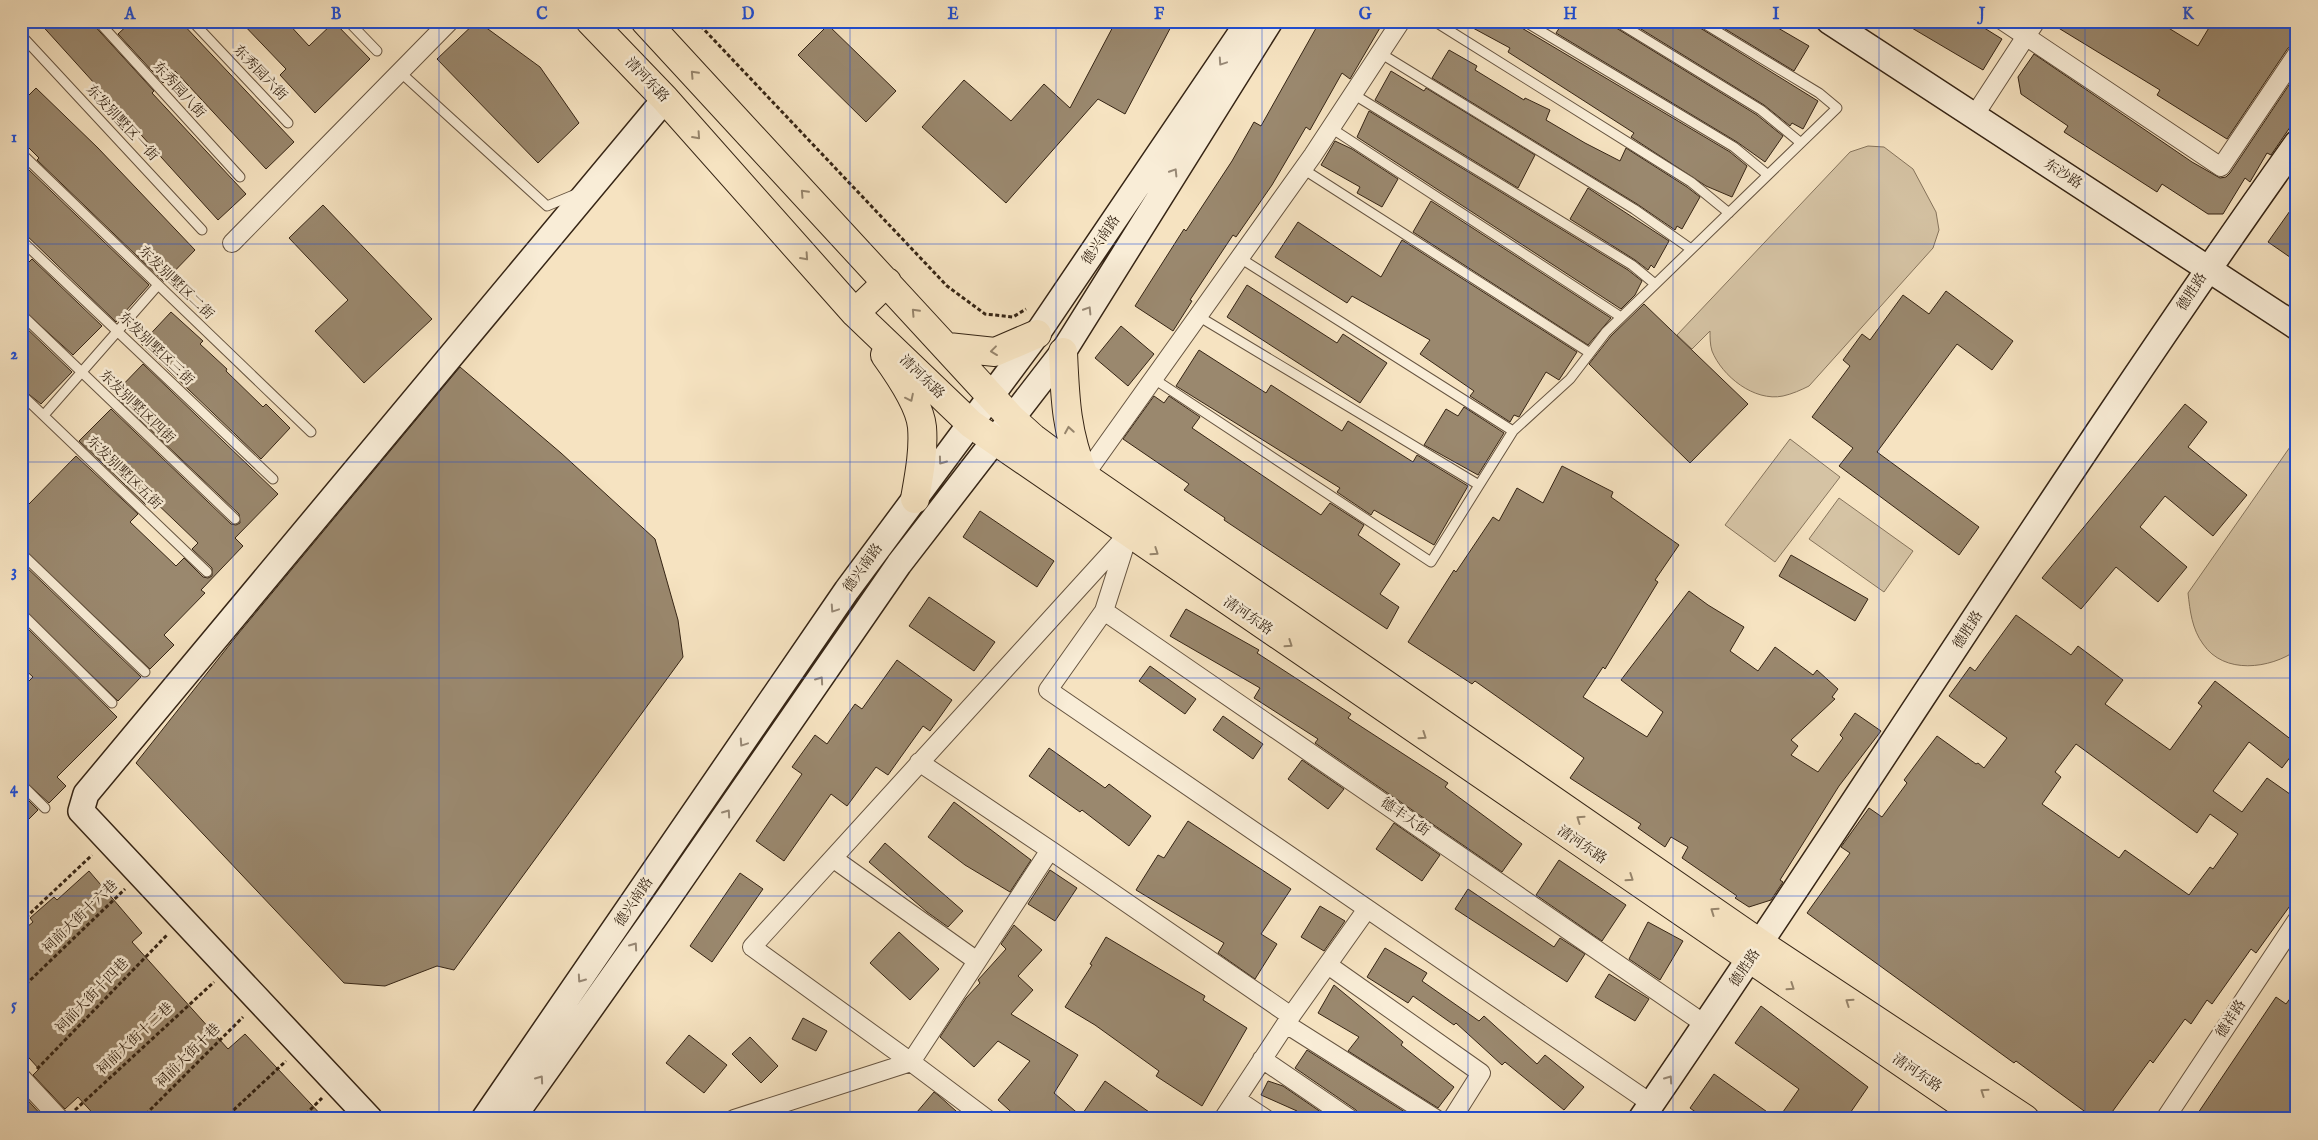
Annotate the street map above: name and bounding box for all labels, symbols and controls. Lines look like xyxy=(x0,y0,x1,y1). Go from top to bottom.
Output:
text: A xyxy=(124,5,137,25)
text: B xyxy=(331,5,342,25)
text: C xyxy=(536,5,548,25)
text: D xyxy=(742,5,755,25)
text: E xyxy=(947,5,959,25)
text: F xyxy=(1154,5,1165,25)
text: G xyxy=(1359,5,1372,25)
text: H xyxy=(1563,5,1577,25)
text: I xyxy=(1773,5,1780,25)
text: J xyxy=(1977,5,1986,25)
text: K xyxy=(2182,5,2195,25)
street label: 东秀园六街 xyxy=(229,42,291,104)
street label: 清河东路 xyxy=(621,54,673,106)
one-way arrow xyxy=(1219,56,1228,65)
street label: 东秀园八街 xyxy=(149,58,209,122)
one-way arrow xyxy=(690,70,699,79)
street label: 东发别墅区一街 xyxy=(82,81,162,165)
text: 1 xyxy=(11,128,17,148)
one-way arrow xyxy=(692,130,701,139)
street label: 东沙路 xyxy=(2040,155,2086,193)
one-way arrow xyxy=(1168,169,1177,178)
one-way arrow xyxy=(801,189,810,198)
street label: 德兴南路 xyxy=(1078,212,1124,268)
street label: 东发别墅区二街 xyxy=(135,242,217,324)
one-way arrow xyxy=(800,251,808,260)
street label: 德胜路 xyxy=(2173,269,2211,315)
one-way arrow xyxy=(1082,307,1092,316)
street label: 东发别墅区三街 xyxy=(115,308,197,390)
one-way arrow xyxy=(912,308,921,317)
text: 2 xyxy=(10,345,18,365)
one-way arrow xyxy=(990,345,998,356)
street label: 清河东路 xyxy=(896,351,948,403)
street label: 东发别墅区四街 xyxy=(96,366,178,448)
one-way arrow xyxy=(904,393,915,402)
one-way arrow xyxy=(1065,425,1075,434)
street label: 东发别墅区五街 xyxy=(83,432,165,514)
one-way arrow xyxy=(939,456,949,465)
street label: 德兴南路 xyxy=(839,540,887,596)
one-way arrow xyxy=(1150,546,1159,555)
text: 3 xyxy=(11,562,17,582)
street label: 清河东路 xyxy=(1220,593,1276,639)
one-way arrow xyxy=(831,603,840,613)
street label: 德胜路 xyxy=(1949,607,1987,653)
one-way arrow xyxy=(1284,638,1293,647)
one-way arrow xyxy=(814,676,823,686)
one-way arrow xyxy=(1418,730,1427,739)
one-way arrow xyxy=(739,738,749,747)
text: 4 xyxy=(10,779,19,799)
street label: 德丰大街 xyxy=(1377,794,1433,840)
one-way arrow xyxy=(721,809,730,819)
one-way arrow xyxy=(1576,816,1586,825)
street label: 清河东路 xyxy=(1554,822,1610,868)
one-way arrow xyxy=(1624,871,1633,881)
street label: 德兴南路 xyxy=(611,874,657,930)
street label: 祠前大街十六巷 xyxy=(39,876,121,958)
one-way arrow xyxy=(1710,908,1720,917)
one-way arrow xyxy=(628,943,637,952)
street label: 德胜路 xyxy=(1726,946,1764,990)
street label: 祠前大街十四巷 xyxy=(51,955,133,1037)
one-way arrow xyxy=(578,973,588,982)
one-way arrow xyxy=(1785,981,1795,990)
text: 5 xyxy=(11,996,17,1016)
street label: 德祥路 xyxy=(2212,996,2250,1042)
street label: 祠前大街十二巷 xyxy=(93,999,177,1079)
one-way arrow xyxy=(1845,999,1854,1008)
street label: 祠前大街十巷 xyxy=(152,1020,224,1092)
street label: 清河东路 xyxy=(1889,1050,1945,1096)
one-way arrow xyxy=(534,1075,543,1085)
one-way arrow xyxy=(1663,1075,1672,1084)
one-way arrow xyxy=(1980,1089,1990,1098)

